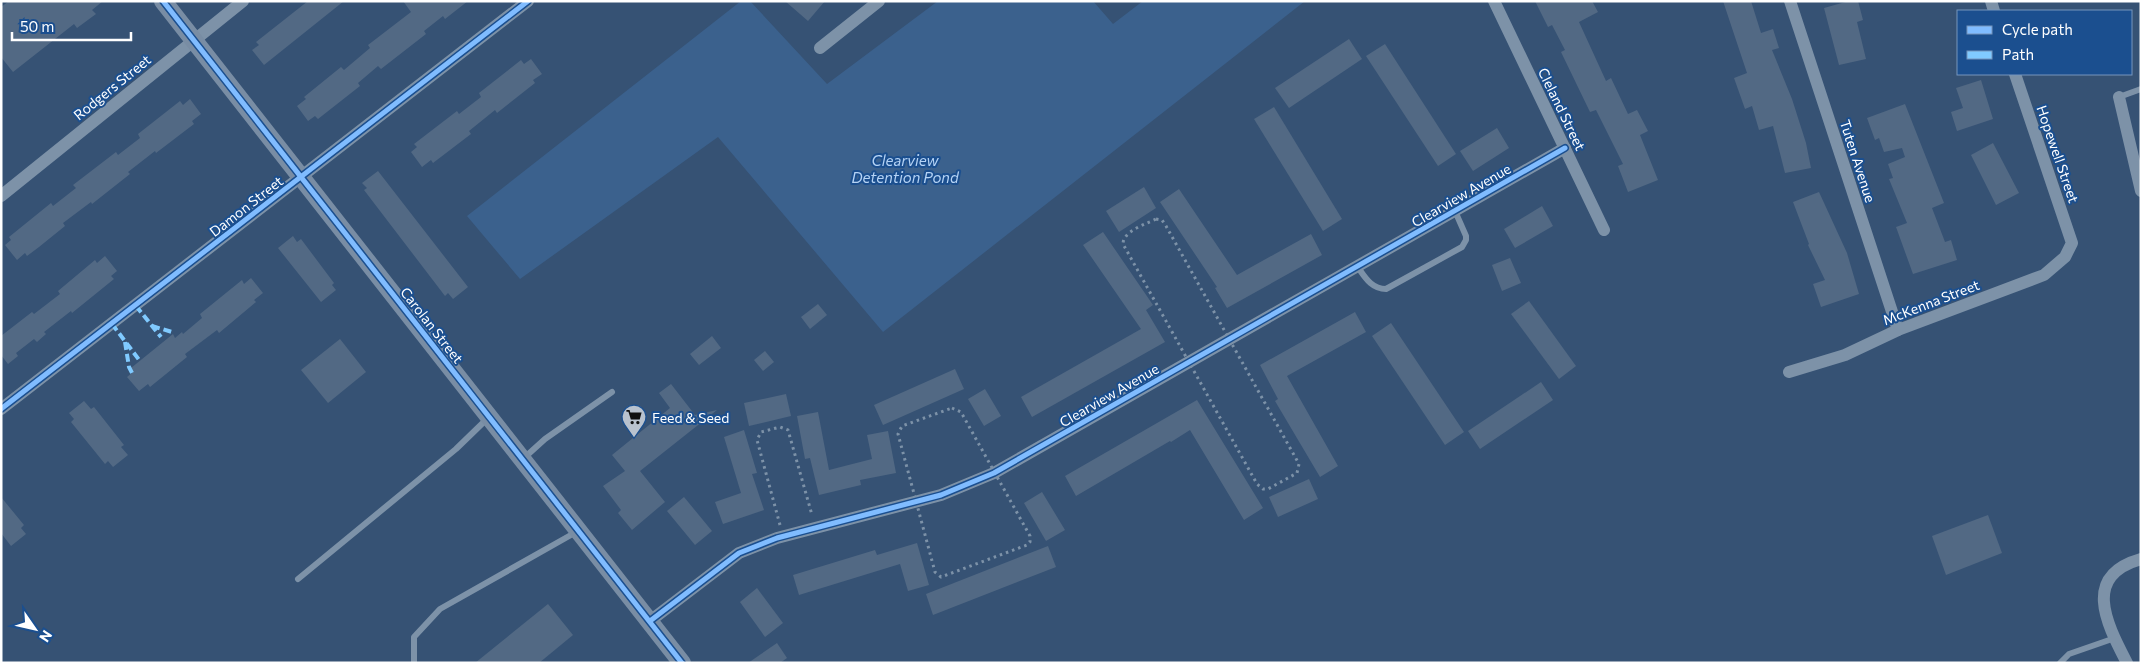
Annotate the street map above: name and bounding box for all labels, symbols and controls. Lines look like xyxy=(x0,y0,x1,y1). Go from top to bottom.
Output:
scale bar xyxy=(12,10,131,42)
legend xyxy=(1957,10,2132,75)
text: 50 m xyxy=(20,17,54,35)
text: Cycle path xyxy=(2002,20,2073,38)
text: Path xyxy=(2002,45,2034,63)
street label: Rodgers Street xyxy=(70,51,154,123)
street label: Cleland Street xyxy=(1535,65,1589,153)
street label: Hopewell Street xyxy=(2033,103,2083,205)
street label: Tuten Avenue xyxy=(1837,117,1879,205)
water label: Clearview Detention Pond xyxy=(851,151,960,186)
street label: Clearview Avenue xyxy=(1408,160,1514,230)
street label: Damon Street xyxy=(206,172,286,240)
street label: McKenna Street xyxy=(1880,276,1982,328)
street label: Carolan Street xyxy=(397,284,467,367)
street label: Clearview Avenue xyxy=(1056,360,1162,430)
supermarket icon: Feed & Seed xyxy=(621,404,647,438)
place label: Feed & Seed xyxy=(652,409,729,426)
north arrow xyxy=(10,604,60,654)
text: N xyxy=(36,627,56,646)

